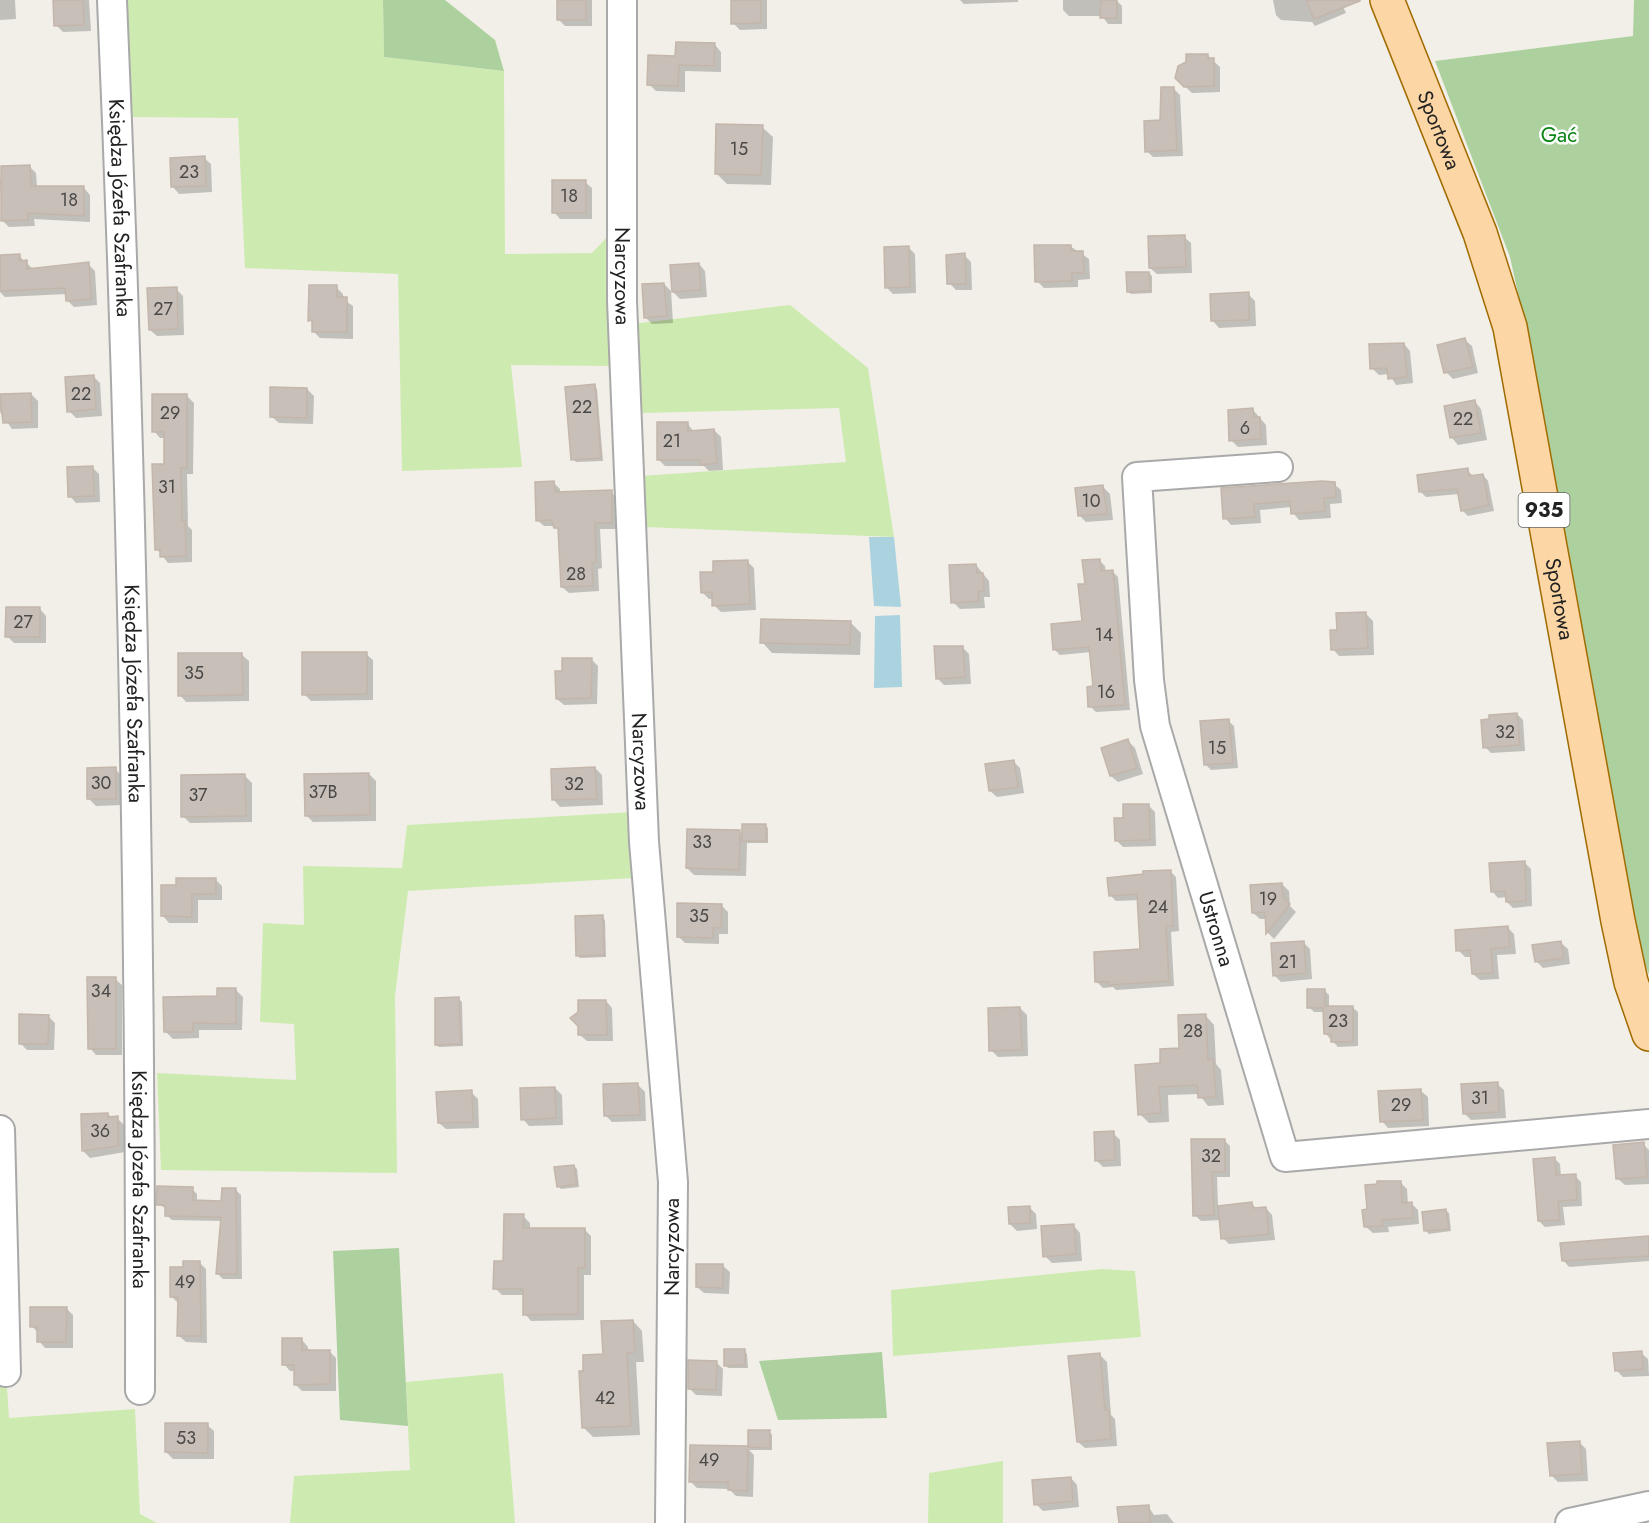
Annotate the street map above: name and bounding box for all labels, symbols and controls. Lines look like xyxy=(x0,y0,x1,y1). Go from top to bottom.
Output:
street label: Sportowa xyxy=(1410,86,1468,174)
street label: Księdza Józefa Szafranka xyxy=(101,98,139,318)
park label: Gać xyxy=(1541,120,1577,150)
house number: 15 xyxy=(730,136,748,162)
house number: 23 xyxy=(179,159,199,185)
house number: 18 xyxy=(560,183,578,209)
house number: 18 xyxy=(60,187,78,213)
street label: Narcyzowa xyxy=(607,227,638,326)
house number: 27 xyxy=(153,296,173,322)
house number: 22 xyxy=(71,381,91,407)
house number: 22 xyxy=(572,394,592,420)
house number: 29 xyxy=(160,400,180,426)
house number: 22 xyxy=(1453,406,1473,432)
house number: 6 xyxy=(1240,415,1250,441)
house number: 21 xyxy=(663,428,681,454)
house number: 31 xyxy=(158,474,176,500)
house number: 10 xyxy=(1082,488,1101,514)
road number: 935 xyxy=(1518,493,1570,527)
street label: Sportowa xyxy=(1537,556,1582,642)
house number: 28 xyxy=(566,561,586,587)
street label: Księdza Józefa Szafranka xyxy=(116,584,151,803)
house number: 27 xyxy=(13,609,33,635)
house number: 14 xyxy=(1095,622,1113,648)
house number: 35 xyxy=(184,660,204,686)
house number: 16 xyxy=(1097,679,1115,705)
street label: Narcyzowa xyxy=(624,712,658,811)
house number: 32 xyxy=(1495,719,1515,745)
house number: 15 xyxy=(1208,735,1226,761)
house number: 30 xyxy=(91,770,112,796)
house number: 32 xyxy=(564,771,584,797)
house number: 37B xyxy=(308,779,338,805)
house number: 37 xyxy=(188,782,208,808)
house number: 33 xyxy=(692,829,712,855)
house number: 19 xyxy=(1259,886,1277,912)
street label: Ustronna xyxy=(1191,888,1242,970)
house number: 24 xyxy=(1148,894,1168,920)
house number: 35 xyxy=(689,903,709,929)
house number: 21 xyxy=(1279,949,1297,975)
house number: 34 xyxy=(91,978,111,1004)
house number: 23 xyxy=(1328,1008,1348,1034)
house number: 28 xyxy=(1183,1018,1203,1044)
street label: Księdza Józefa Szafranka xyxy=(124,1070,155,1289)
house number: 31 xyxy=(1471,1085,1489,1111)
house number: 29 xyxy=(1391,1092,1411,1118)
house number: 36 xyxy=(90,1118,110,1144)
house number: 32 xyxy=(1201,1143,1221,1169)
street label: Narcyzowa xyxy=(657,1198,687,1296)
house number: 49 xyxy=(175,1269,195,1295)
house number: 42 xyxy=(595,1385,615,1411)
house number: 53 xyxy=(176,1425,196,1451)
house number: 49 xyxy=(699,1447,719,1473)

